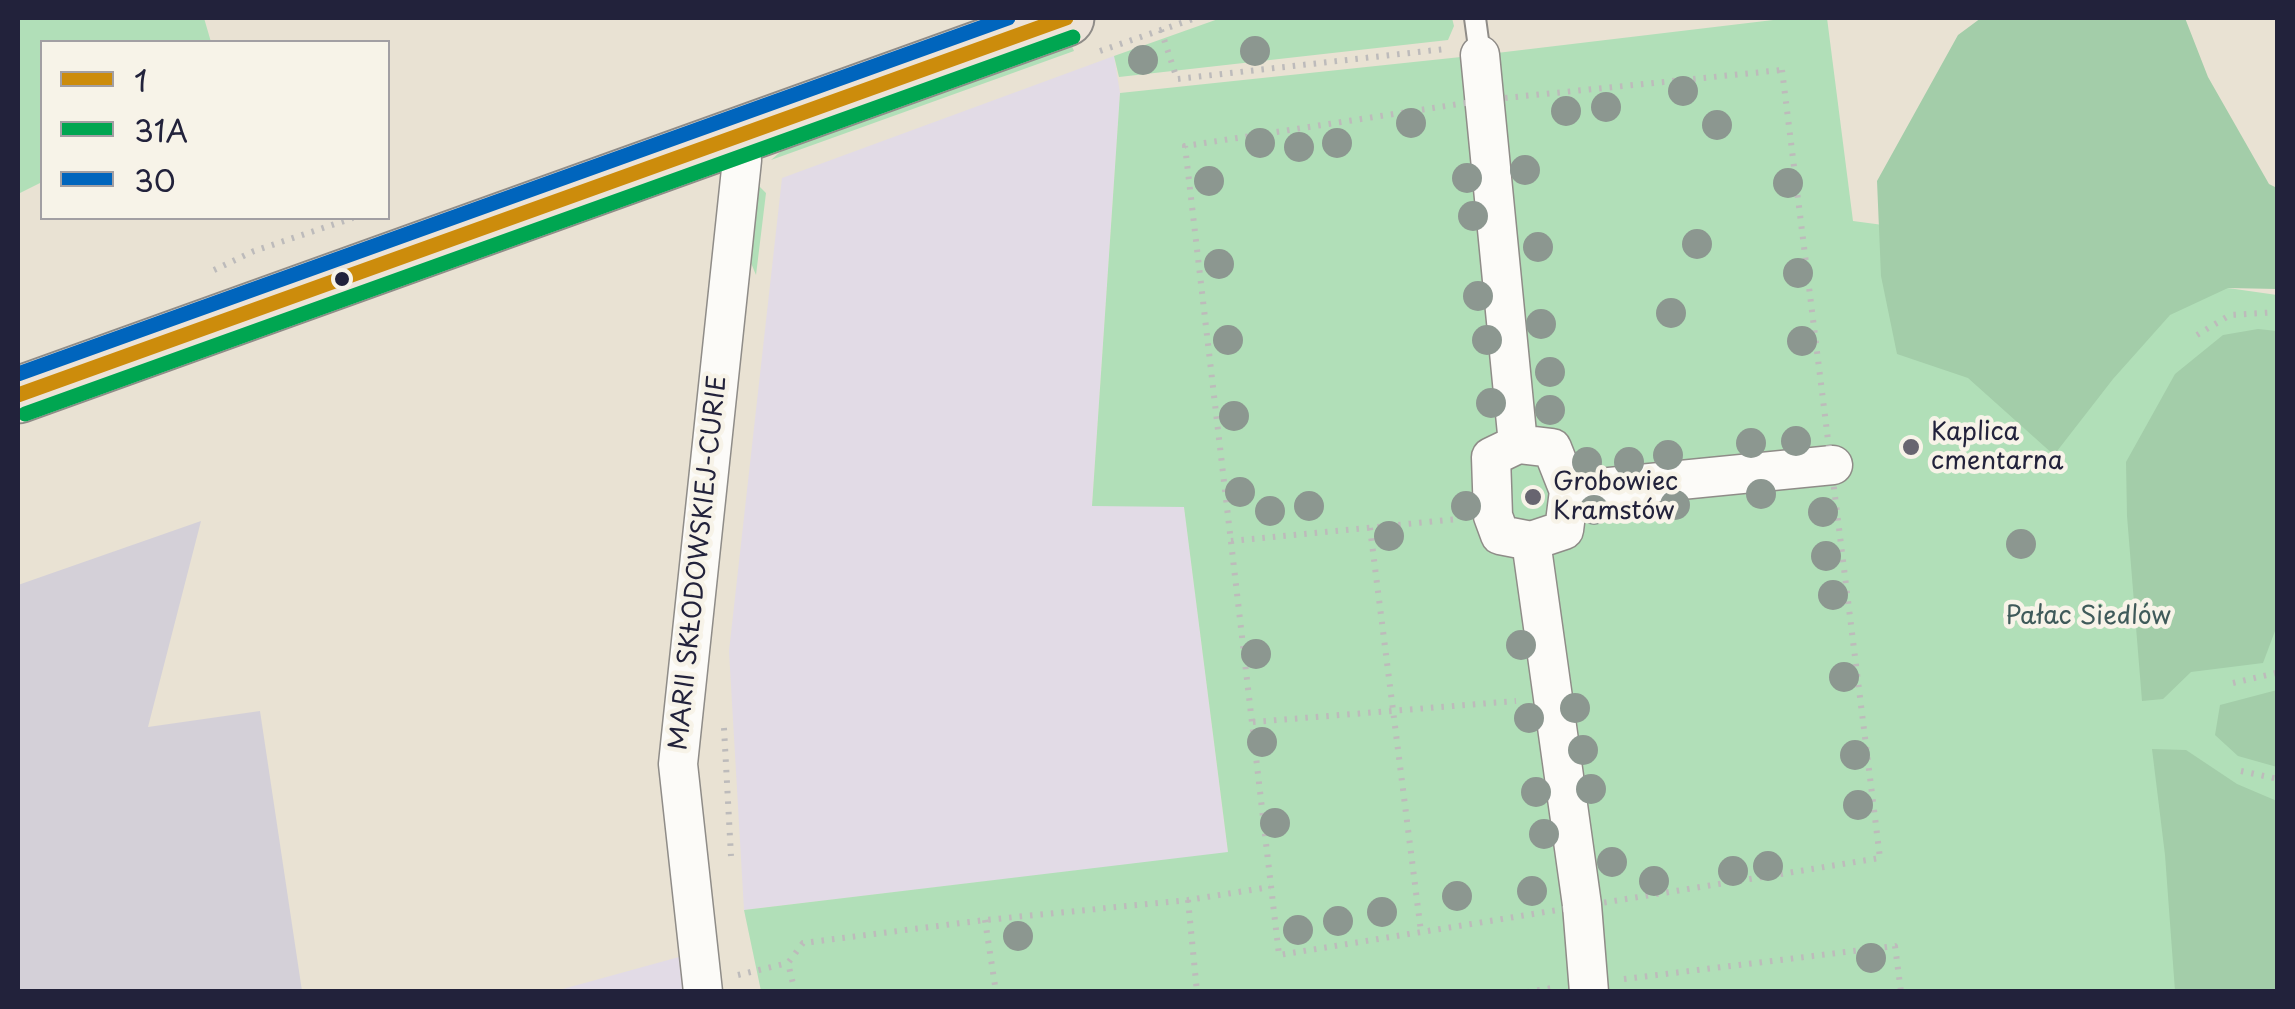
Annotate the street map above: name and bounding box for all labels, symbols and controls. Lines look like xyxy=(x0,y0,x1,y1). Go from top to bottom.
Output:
legend xyxy=(40,40,390,220)
text: 1 xyxy=(134,57,147,102)
text: 31A xyxy=(134,107,188,152)
text: 30 xyxy=(134,157,176,202)
unlabelled marker xyxy=(332,269,352,289)
street label: MARII SKŁODOWSKIEJ-CURIE xyxy=(664,374,734,752)
place label: Kaplica cmentarna xyxy=(1931,418,2063,477)
marker: Kaplica cmentarna xyxy=(1900,436,1922,458)
place label: Grobowiec Kramstów xyxy=(1553,468,1678,527)
marker: Grobowiec Kramstów xyxy=(1522,486,1544,508)
park label: Pałac Siedlów xyxy=(2005,602,2171,632)

